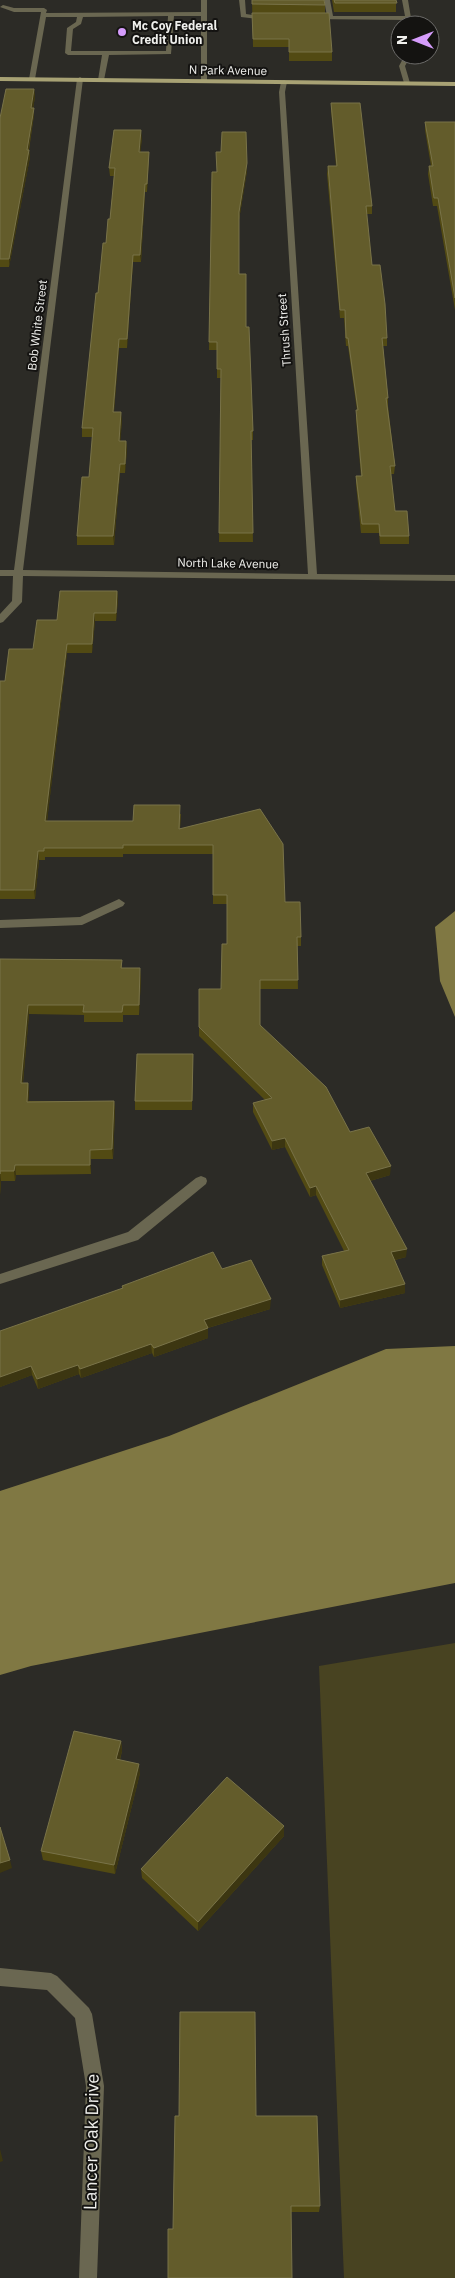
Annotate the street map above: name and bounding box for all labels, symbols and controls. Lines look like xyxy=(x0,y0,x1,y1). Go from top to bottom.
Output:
north arrow xyxy=(390,15,440,65)
place label: Mc Coy Federal Credit Union xyxy=(132,18,217,47)
marker: Mc Coy Federal Credit Union xyxy=(116,26,128,38)
text: N xyxy=(393,35,411,45)
street label: N Park Avenue xyxy=(189,62,268,78)
street label: Bob White Street xyxy=(24,279,50,371)
street label: Thrush Street xyxy=(274,293,294,367)
street label: North Lake Avenue xyxy=(177,555,279,571)
street label: Lancer Oak Drive xyxy=(78,2074,104,2210)

